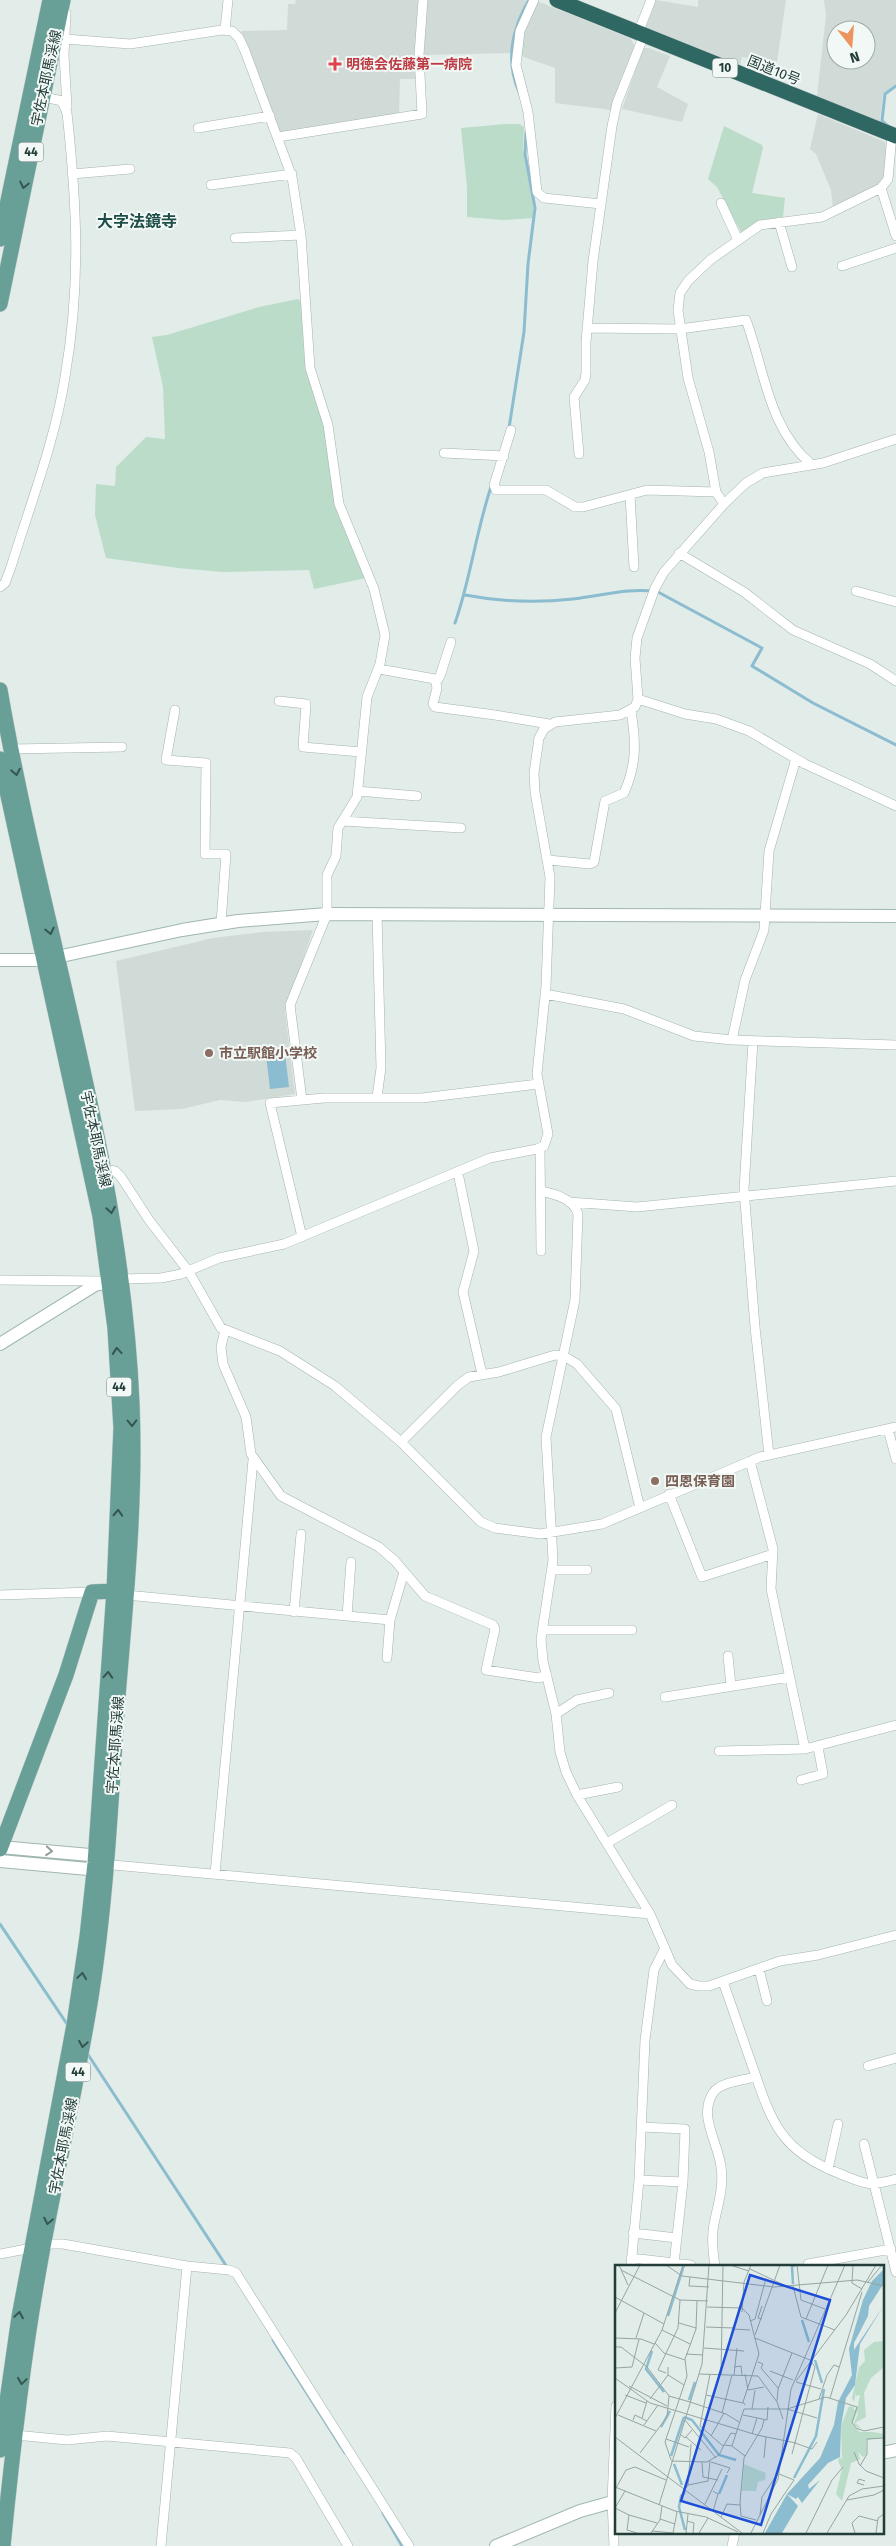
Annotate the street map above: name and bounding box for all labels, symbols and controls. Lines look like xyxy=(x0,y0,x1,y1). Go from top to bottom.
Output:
north arrow xyxy=(826,20,876,70)
street label: 宇佐本耶馬渓線 xyxy=(28,28,65,128)
text: N xyxy=(848,47,862,66)
street label: 国道10号 xyxy=(745,52,803,89)
place label: 明徳会佐藤第一病院 xyxy=(346,56,472,73)
marker: 明徳会佐藤第一病院 xyxy=(328,57,342,71)
road number: 10 xyxy=(712,58,738,78)
road number: 44 xyxy=(18,142,44,162)
one-way arrow xyxy=(19,180,30,189)
district label: 大字法鏡寺 xyxy=(97,212,177,231)
one-way arrow xyxy=(11,768,21,777)
one-way arrow xyxy=(44,927,55,936)
place label: 市立駅館小学校 xyxy=(219,1045,317,1062)
marker: 市立駅館小学校 xyxy=(203,1047,215,1059)
street label: 宇佐本耶馬渓線 xyxy=(77,1089,114,1189)
one-way arrow xyxy=(105,1205,115,1214)
one-way arrow xyxy=(112,1346,123,1354)
road number: 44 xyxy=(106,1378,132,1396)
one-way arrow xyxy=(127,1420,137,1428)
place label: 四恩保育園 xyxy=(665,1473,735,1490)
marker: 四恩保育園 xyxy=(649,1475,661,1487)
one-way arrow xyxy=(113,1509,124,1517)
one-way arrow xyxy=(103,1671,114,1679)
street label: 宇佐本耶馬渓線 xyxy=(104,1696,127,1795)
one-way arrow xyxy=(45,1846,53,1857)
one-way arrow xyxy=(76,1972,87,1980)
one-way arrow xyxy=(78,2040,88,2049)
road number: 44 xyxy=(66,2062,90,2082)
street label: 宇佐本耶馬渓線 xyxy=(46,2096,81,2196)
one-way arrow xyxy=(44,2217,54,2225)
inset map xyxy=(615,2265,884,2534)
one-way arrow xyxy=(14,2311,24,2320)
one-way arrow xyxy=(17,2378,28,2386)

